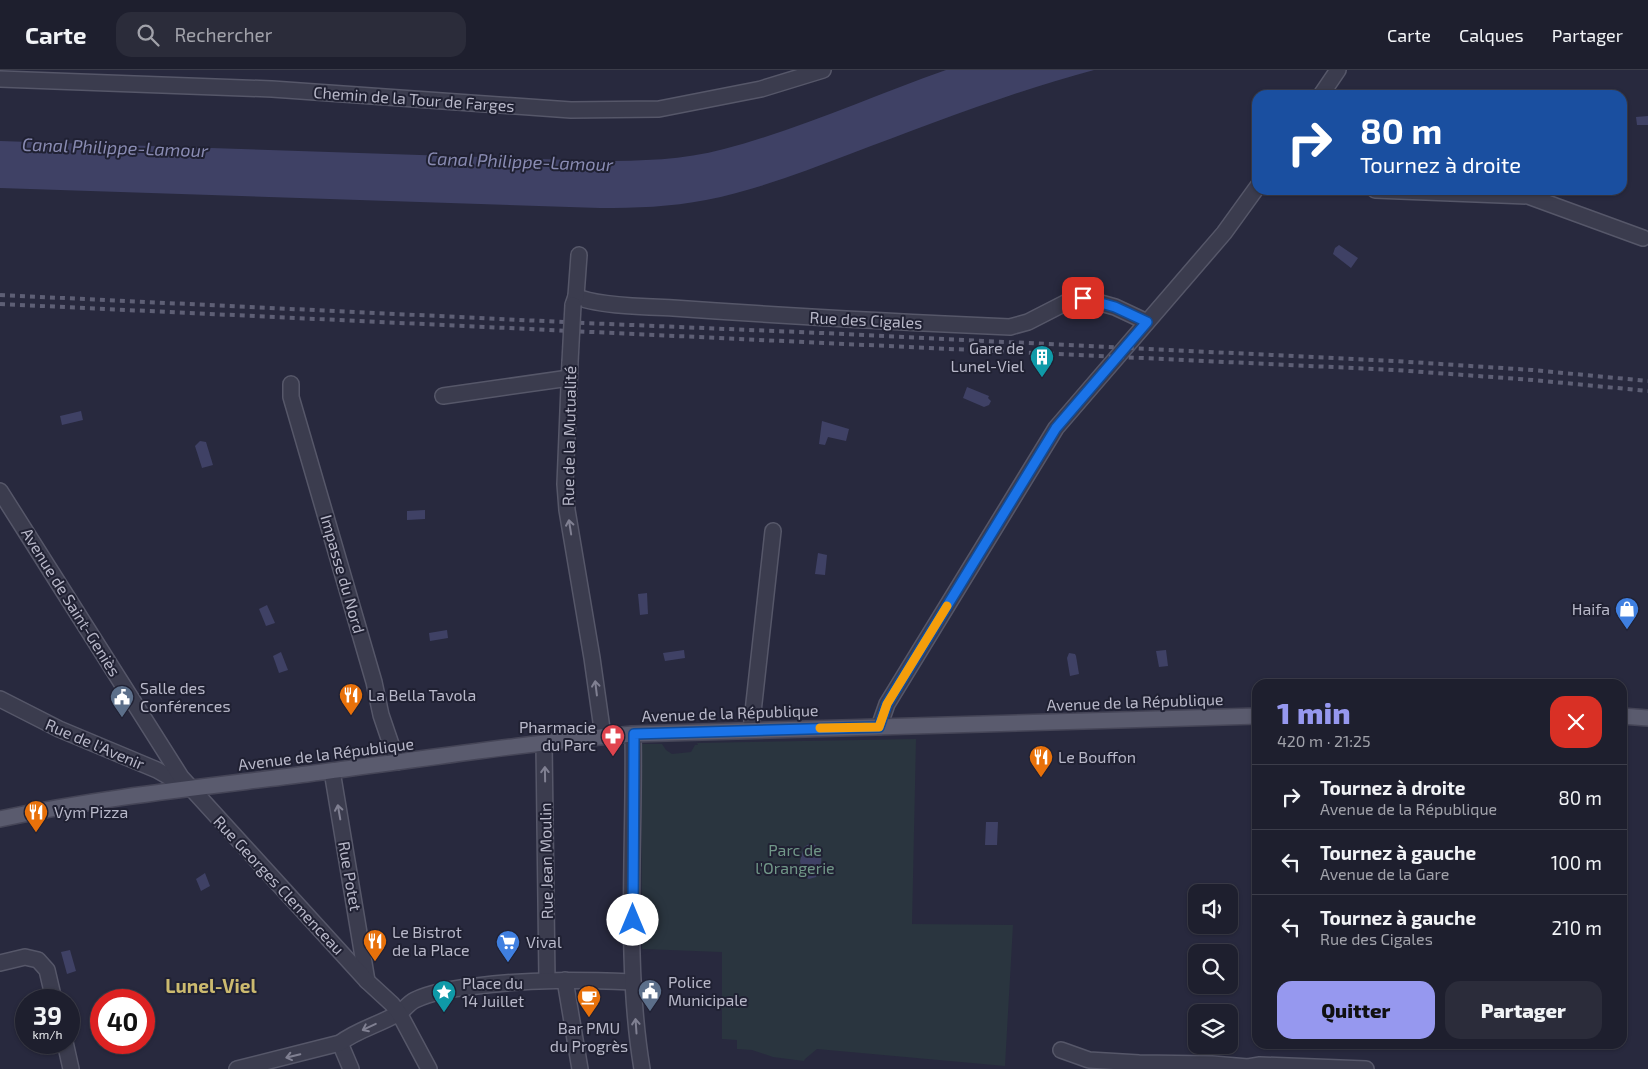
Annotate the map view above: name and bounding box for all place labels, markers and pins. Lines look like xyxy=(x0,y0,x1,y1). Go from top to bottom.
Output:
pin xyxy=(1062,277,1104,319)
place label: Gare de Lunel-Viel xyxy=(950,338,1024,375)
building icon: Gare de Lunel-Viel xyxy=(1029,344,1055,378)
shop icon: Haifa xyxy=(1614,596,1640,630)
place label: Haifa xyxy=(1572,599,1610,618)
place label: Salle des Conférences xyxy=(140,678,231,715)
restaurant icon: La Bella Tavola xyxy=(338,682,364,716)
public building icon: Salle des Conférences xyxy=(109,684,135,718)
place label: La Bella Tavola xyxy=(368,685,476,704)
place label: Pharmacie du Parc xyxy=(519,717,596,754)
pharmacy icon: Pharmacie du Parc xyxy=(600,723,626,757)
restaurant icon: Le Bouffon xyxy=(1028,744,1054,778)
place label: Le Bouffon xyxy=(1058,747,1136,766)
restaurant icon: Vym Pizza xyxy=(23,799,49,833)
place label: Vym Pizza xyxy=(54,802,128,821)
place label: Le Bistrot de la Place xyxy=(392,922,470,959)
restaurant icon: Le Bistrot de la Place xyxy=(362,928,388,962)
supermarket icon: Vival xyxy=(495,929,521,963)
place label: Vival xyxy=(526,932,562,951)
place label: Police Municipale xyxy=(668,972,748,1009)
place label: Place du 14 Juillet xyxy=(462,973,524,1010)
public building icon: Police Municipale xyxy=(637,978,663,1012)
place icon: Place du 14 Juillet xyxy=(431,979,457,1013)
cafe icon: Bar PMU du Progrès xyxy=(576,984,602,1018)
place label: Bar PMU du Progrès xyxy=(550,1018,628,1055)

